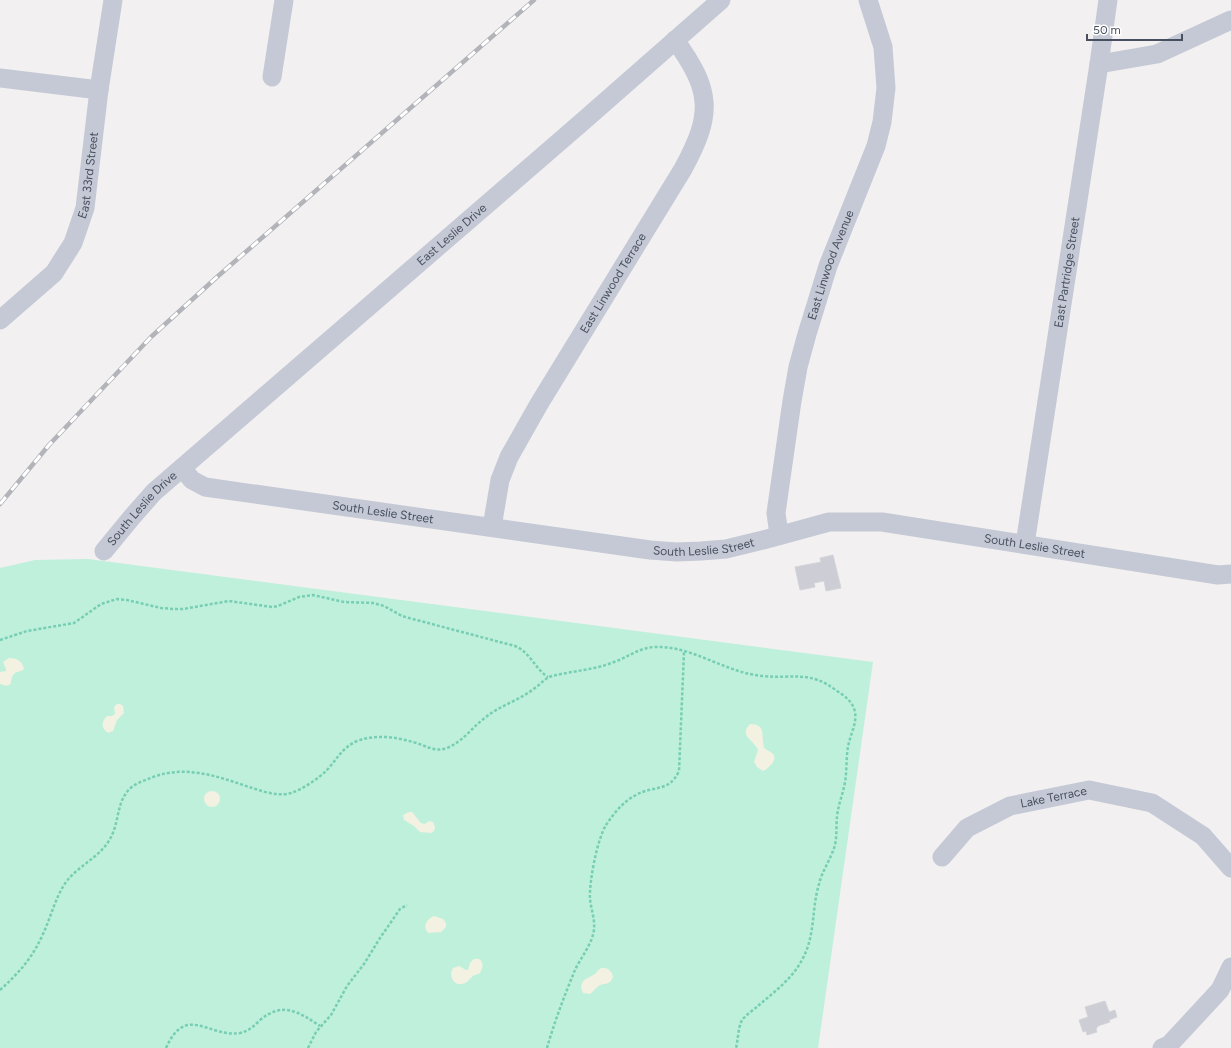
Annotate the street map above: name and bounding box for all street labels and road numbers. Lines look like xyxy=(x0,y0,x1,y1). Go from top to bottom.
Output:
street label: East 33rd Street xyxy=(75,131,101,220)
street label: East Leslie Drive xyxy=(414,200,490,269)
street label: East Linwood Avenue xyxy=(805,208,857,322)
street label: East Partridge Street xyxy=(1051,215,1082,329)
street label: East Linwood Terrace xyxy=(577,230,649,336)
street label: South Leslie Drive xyxy=(104,468,180,549)
street label: South Leslie Street xyxy=(331,498,435,526)
street label: South Leslie Street xyxy=(983,531,1087,561)
street label: South Leslie Street xyxy=(653,535,756,559)
street label: Lake Terrace xyxy=(1019,784,1088,811)

